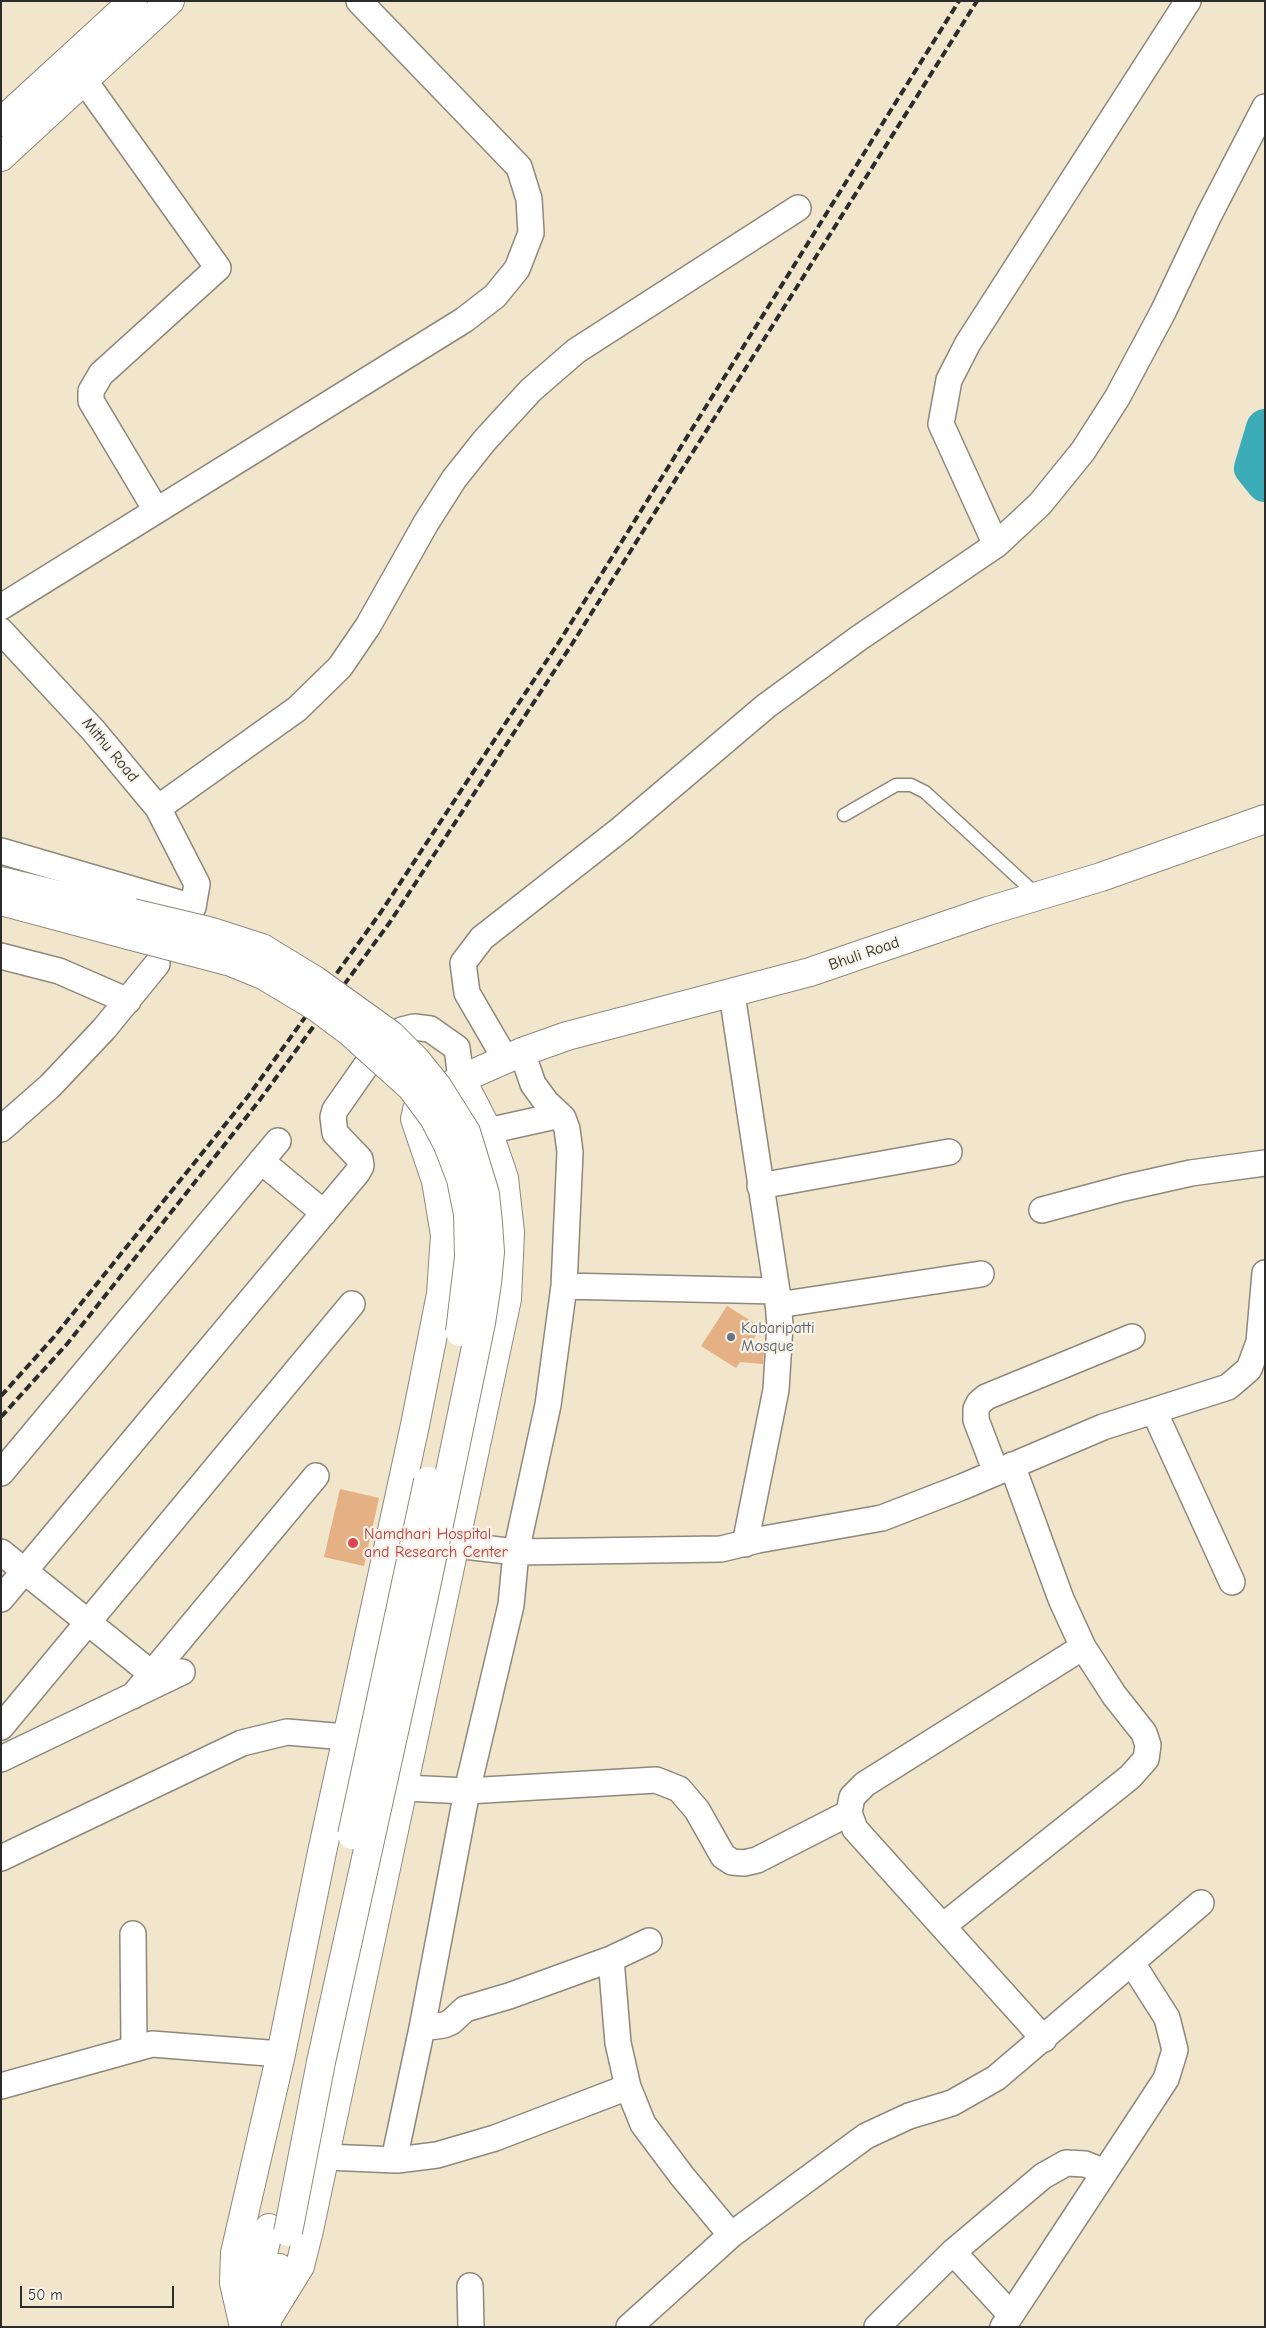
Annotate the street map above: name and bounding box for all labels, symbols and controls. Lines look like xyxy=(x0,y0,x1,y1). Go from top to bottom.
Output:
street label: Mithu Road xyxy=(77,714,143,786)
street label: Bhuli Road xyxy=(826,933,902,975)
place label: Kabaripatti Mosque xyxy=(741,1318,815,1356)
marker: Kabaripatti Mosque xyxy=(725,1331,737,1343)
place label: Namdhari Hospital and Research Center xyxy=(364,1524,508,1562)
marker: Namdhari Hospital and Research Center xyxy=(346,1536,360,1550)
scale bar xyxy=(22,2276,176,2308)
text: 50 m xyxy=(28,2286,63,2304)

